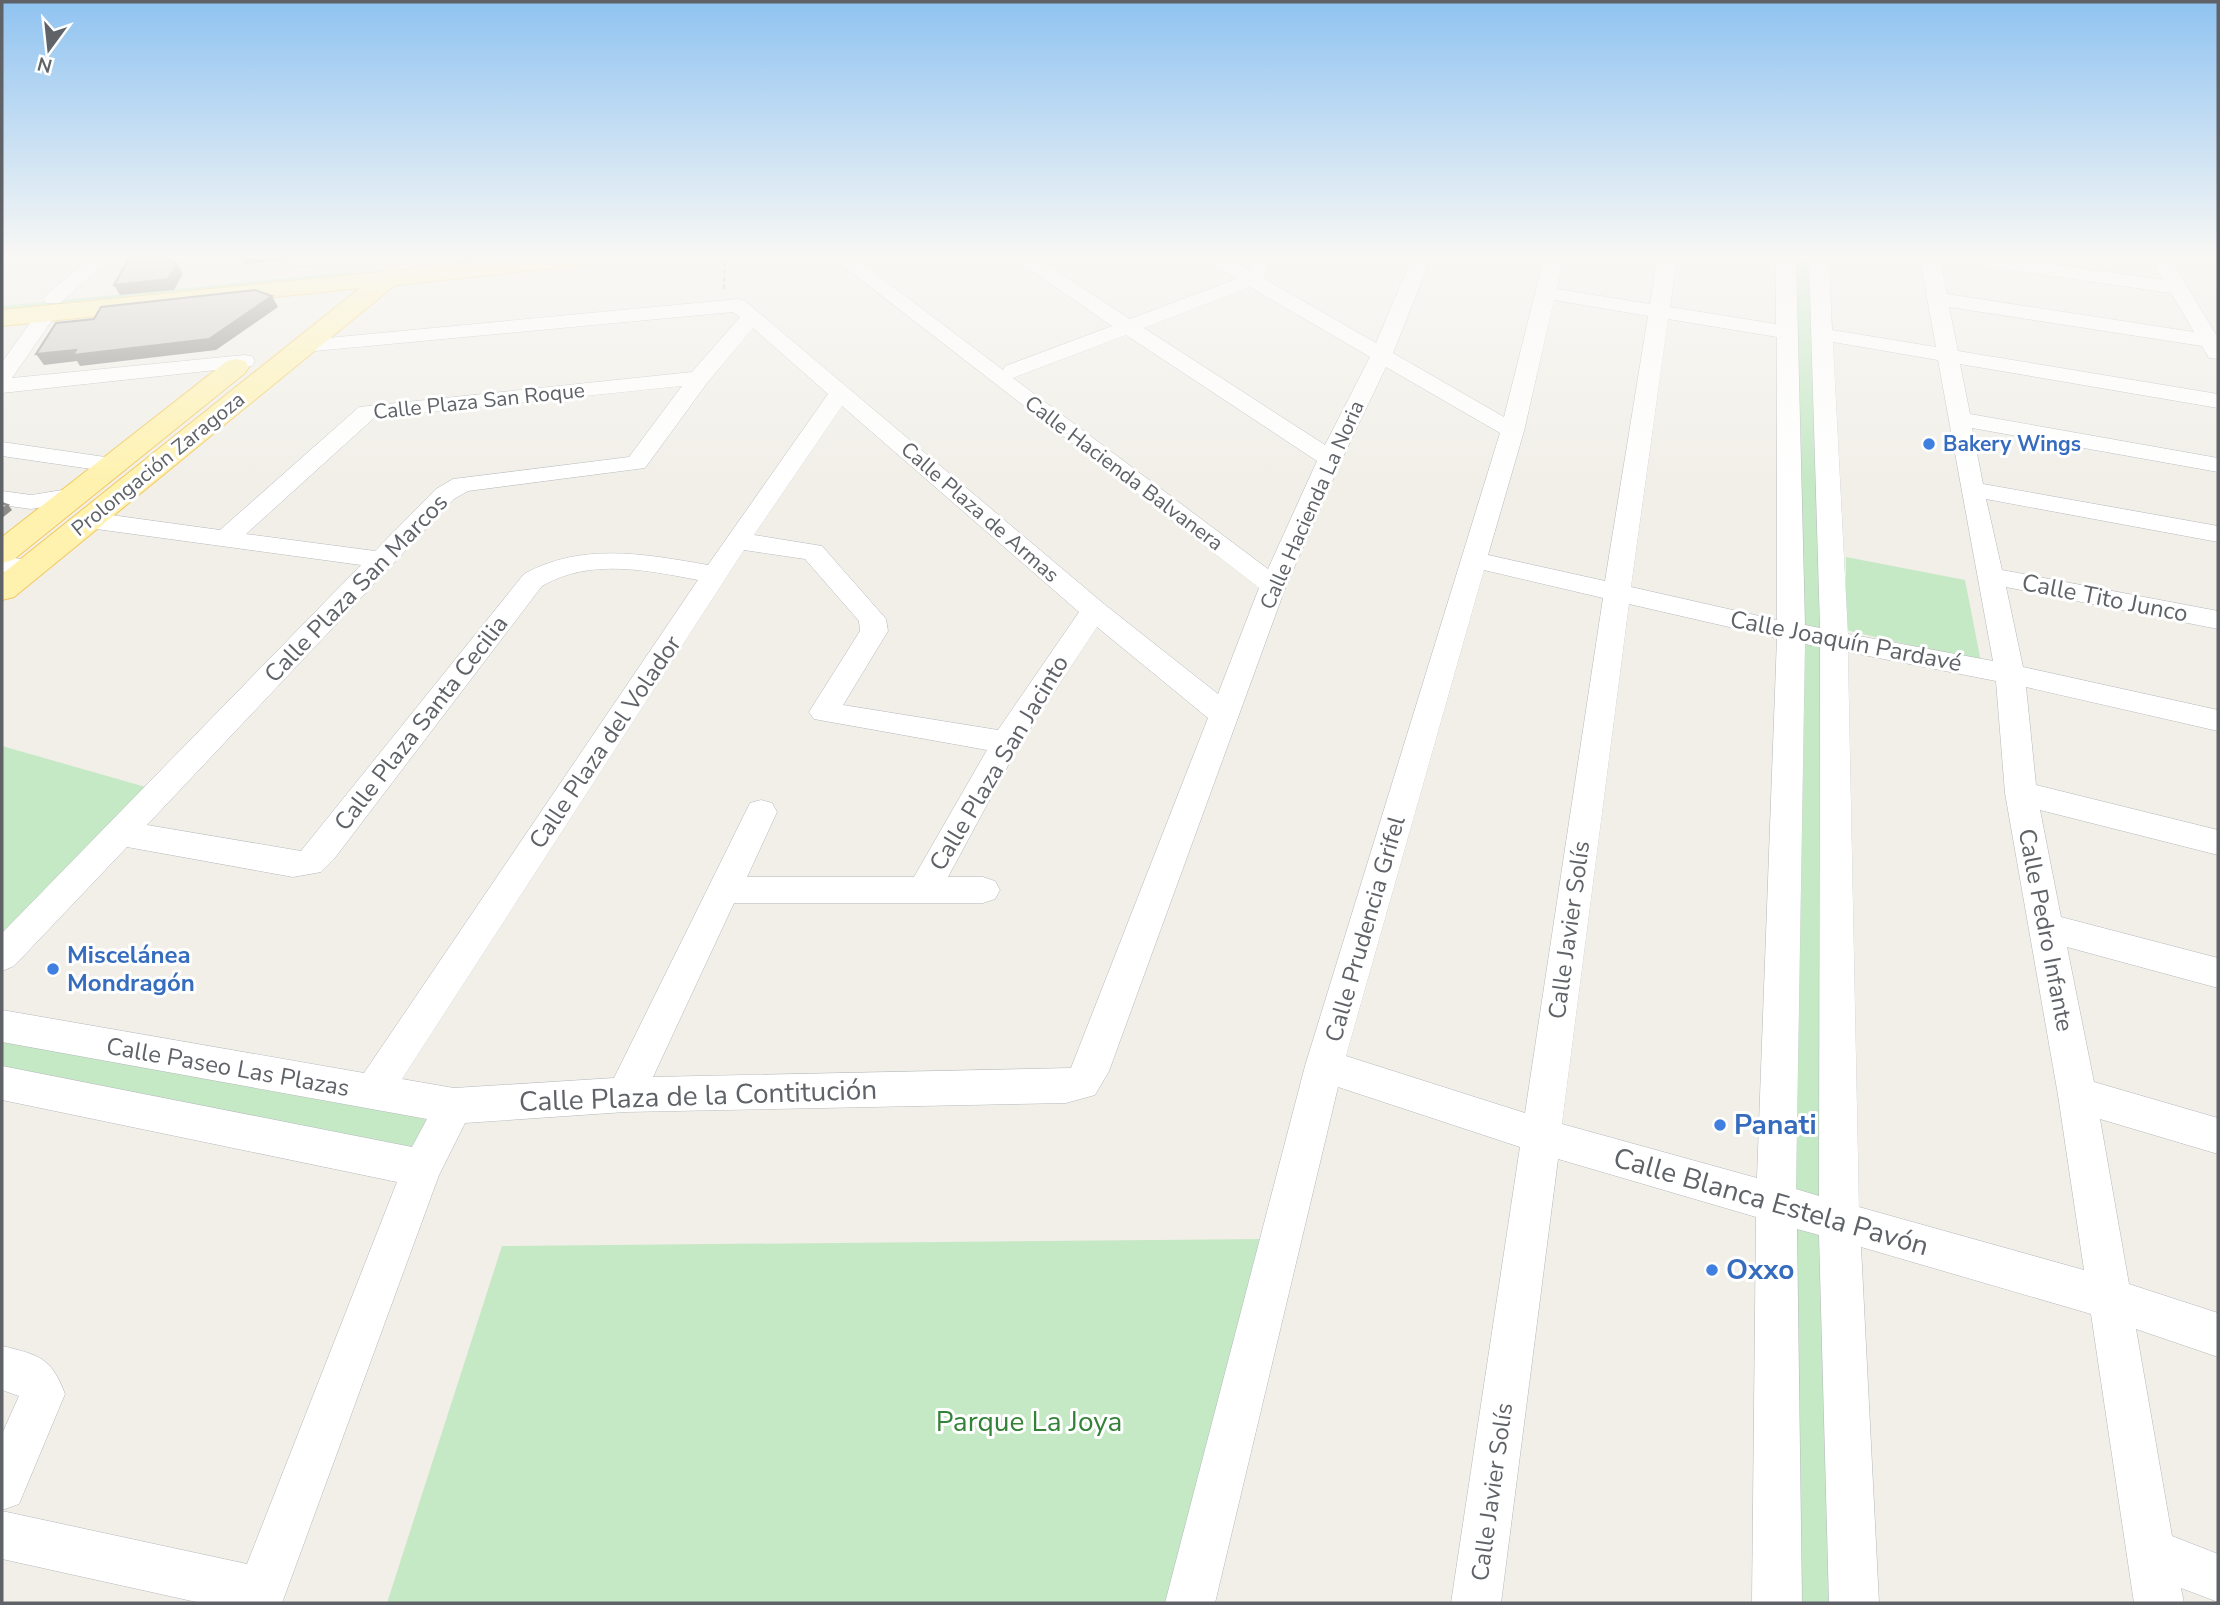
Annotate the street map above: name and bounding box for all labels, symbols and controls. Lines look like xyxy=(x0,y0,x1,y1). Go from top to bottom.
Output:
north arrow xyxy=(14,14,84,84)
text: N xyxy=(35,50,55,79)
street label: Calle Plaza San Roque xyxy=(372,376,586,426)
street label: Prolongación Zaragoza xyxy=(66,385,250,543)
street label: Calle Hacienda Balvanera xyxy=(1019,389,1229,557)
street label: Calle Hacienda La Noria xyxy=(1253,396,1371,614)
place label: Bakery Wings xyxy=(1943,430,2081,458)
street label: Calle Plaza de Armas xyxy=(895,435,1065,589)
marker: Bakery Wings xyxy=(1921,436,1937,452)
street label: Calle Plaza San Marcos xyxy=(257,487,455,689)
street label: Calle Tito Junco xyxy=(2019,566,2191,630)
street label: Calle Joaquín Pardavé xyxy=(1727,603,1965,679)
street label: Calle Plaza Santa Cecilia xyxy=(327,609,515,837)
street label: Calle Plaza del Volador xyxy=(522,629,689,855)
street label: Calle Plaza San Jacinto xyxy=(922,649,1076,877)
street label: Calle Prudencia Grifel xyxy=(1317,812,1413,1046)
street label: Calle Pedro Infante xyxy=(2011,826,2081,1034)
street label: Calle Javier Solís xyxy=(1541,839,1597,1021)
place label: Miscelánea Mondragón xyxy=(67,939,195,999)
marker: Miscelánea Mondragón xyxy=(45,961,61,977)
street label: Calle Paseo Las Plazas xyxy=(104,1030,352,1104)
street label: Calle Plaza de la Contitución xyxy=(518,1071,878,1121)
place label: Panati xyxy=(1734,1106,1817,1144)
marker: Panati xyxy=(1712,1117,1728,1133)
street label: Calle Blanca Estela Pavón xyxy=(1609,1139,1933,1265)
place label: Oxxo xyxy=(1726,1251,1794,1289)
marker: Oxxo xyxy=(1704,1262,1720,1278)
street label: Calle Javier Solís xyxy=(1464,1401,1520,1583)
park label: Parque La Joya xyxy=(936,1403,1122,1441)

